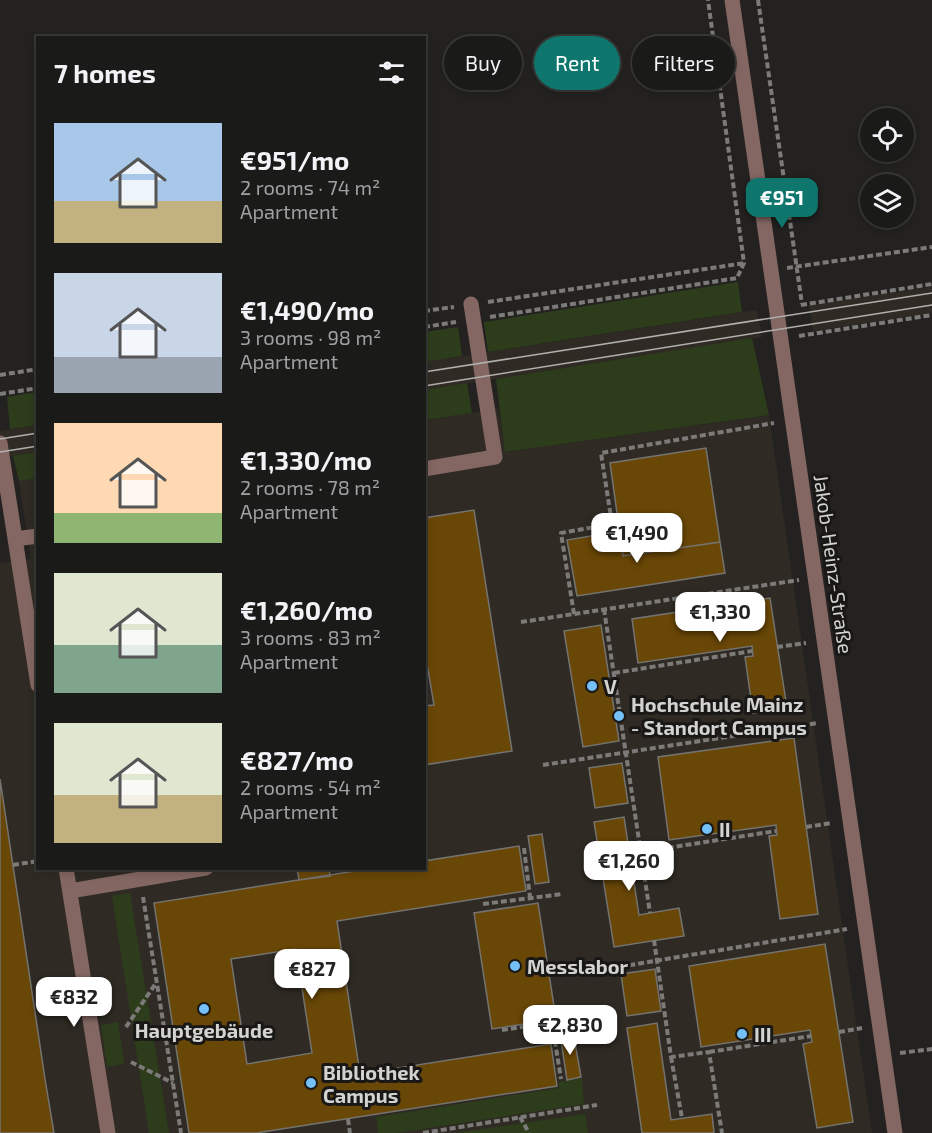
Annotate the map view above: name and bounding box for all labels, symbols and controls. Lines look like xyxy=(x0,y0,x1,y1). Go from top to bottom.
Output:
chip: Buy xyxy=(444,36,522,90)
chip: Rent xyxy=(534,36,620,90)
chip: Filters xyxy=(632,36,735,90)
icon: filters xyxy=(375,56,408,89)
text: 7 homes xyxy=(54,57,156,88)
map controls xyxy=(860,108,914,228)
button: locate xyxy=(860,108,914,162)
text: €951/mo xyxy=(240,144,349,175)
icon: home xyxy=(102,147,174,219)
button: layers xyxy=(860,174,914,228)
text: 2 rooms · 74 m² xyxy=(240,175,380,199)
pin: €951 xyxy=(746,178,818,229)
text: €951 xyxy=(760,185,804,209)
text: Apartment xyxy=(240,199,338,223)
text: €1,490/mo xyxy=(240,294,374,325)
icon: home xyxy=(102,297,174,369)
text: 3 rooms · 98 m² xyxy=(240,325,381,349)
text: Apartment xyxy=(240,349,338,373)
text: €1,330/mo xyxy=(240,444,372,475)
icon: home xyxy=(102,447,174,519)
street label: Jakob-Heinz-Straße xyxy=(810,473,858,655)
text: 2 rooms · 78 m² xyxy=(240,475,380,499)
text: Apartment xyxy=(240,499,338,523)
pin: €1,490 xyxy=(588,513,686,564)
text: €1,490 xyxy=(605,520,669,544)
pin: €1,330 xyxy=(671,592,769,643)
text: €1,260/mo xyxy=(240,594,373,625)
icon: home xyxy=(102,597,174,669)
text: €1,330 xyxy=(689,599,751,623)
text: 3 rooms · 83 m² xyxy=(240,625,381,649)
text: Apartment xyxy=(240,649,338,673)
place label: V xyxy=(604,674,617,698)
marker: V xyxy=(585,679,599,693)
place label: Hochschule Mainz - Standort Campus xyxy=(631,692,807,739)
marker: Hochschule Mainz - Standort Campus xyxy=(612,709,626,723)
text: €827/mo xyxy=(240,744,354,775)
icon: home xyxy=(102,747,174,819)
text: 2 rooms · 54 m² xyxy=(240,775,381,799)
text: Apartment xyxy=(240,799,338,823)
place label: II xyxy=(719,817,731,841)
marker: II xyxy=(700,822,714,836)
pin: €1,260 xyxy=(580,841,678,892)
text: €1,260 xyxy=(598,848,660,872)
pin: €827 xyxy=(276,949,348,1000)
place label: Messlabor xyxy=(527,954,628,978)
text: €827 xyxy=(288,956,336,980)
marker: Messlabor xyxy=(508,959,522,973)
pin: €832 xyxy=(38,977,110,1028)
text: €832 xyxy=(50,984,98,1008)
marker: Hauptgebäude xyxy=(197,1002,211,1016)
pin: €2,830 xyxy=(521,1005,619,1056)
text: €2,830 xyxy=(537,1012,603,1036)
place label: Hauptgebäude xyxy=(135,1018,273,1042)
place label: III xyxy=(754,1022,772,1046)
marker: III xyxy=(735,1027,749,1041)
place label: Bibliothek Campus xyxy=(323,1060,421,1107)
marker: Bibliothek Campus xyxy=(304,1076,318,1090)

